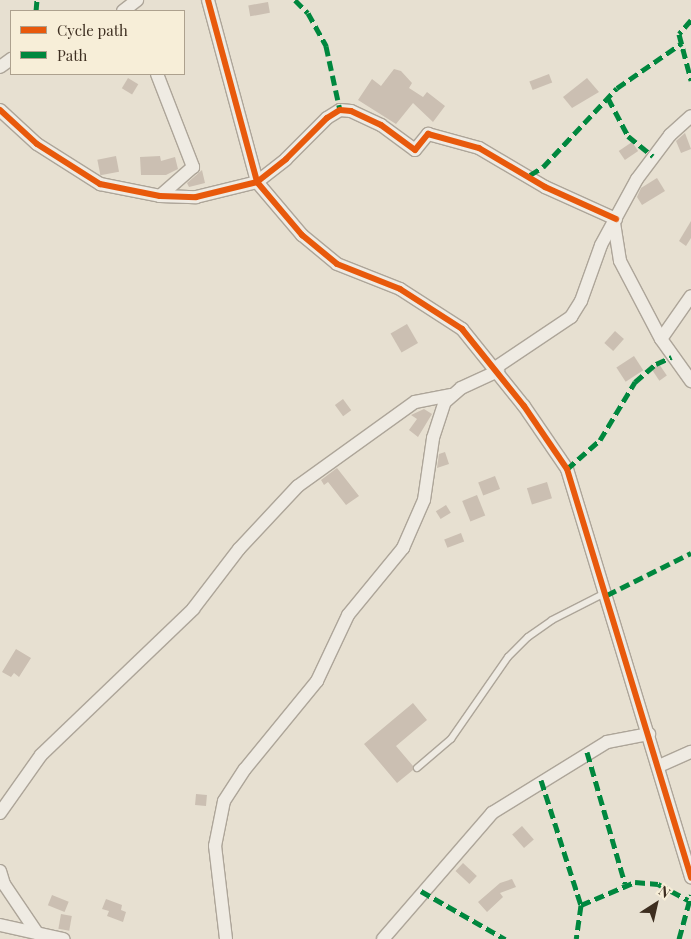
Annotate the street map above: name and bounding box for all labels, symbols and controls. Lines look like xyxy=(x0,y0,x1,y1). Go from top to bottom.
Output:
legend xyxy=(10,10,185,75)
text: Cycle path xyxy=(57,20,128,40)
text: Path xyxy=(57,45,87,65)
north arrow xyxy=(631,879,681,929)
text: N xyxy=(655,881,674,902)

